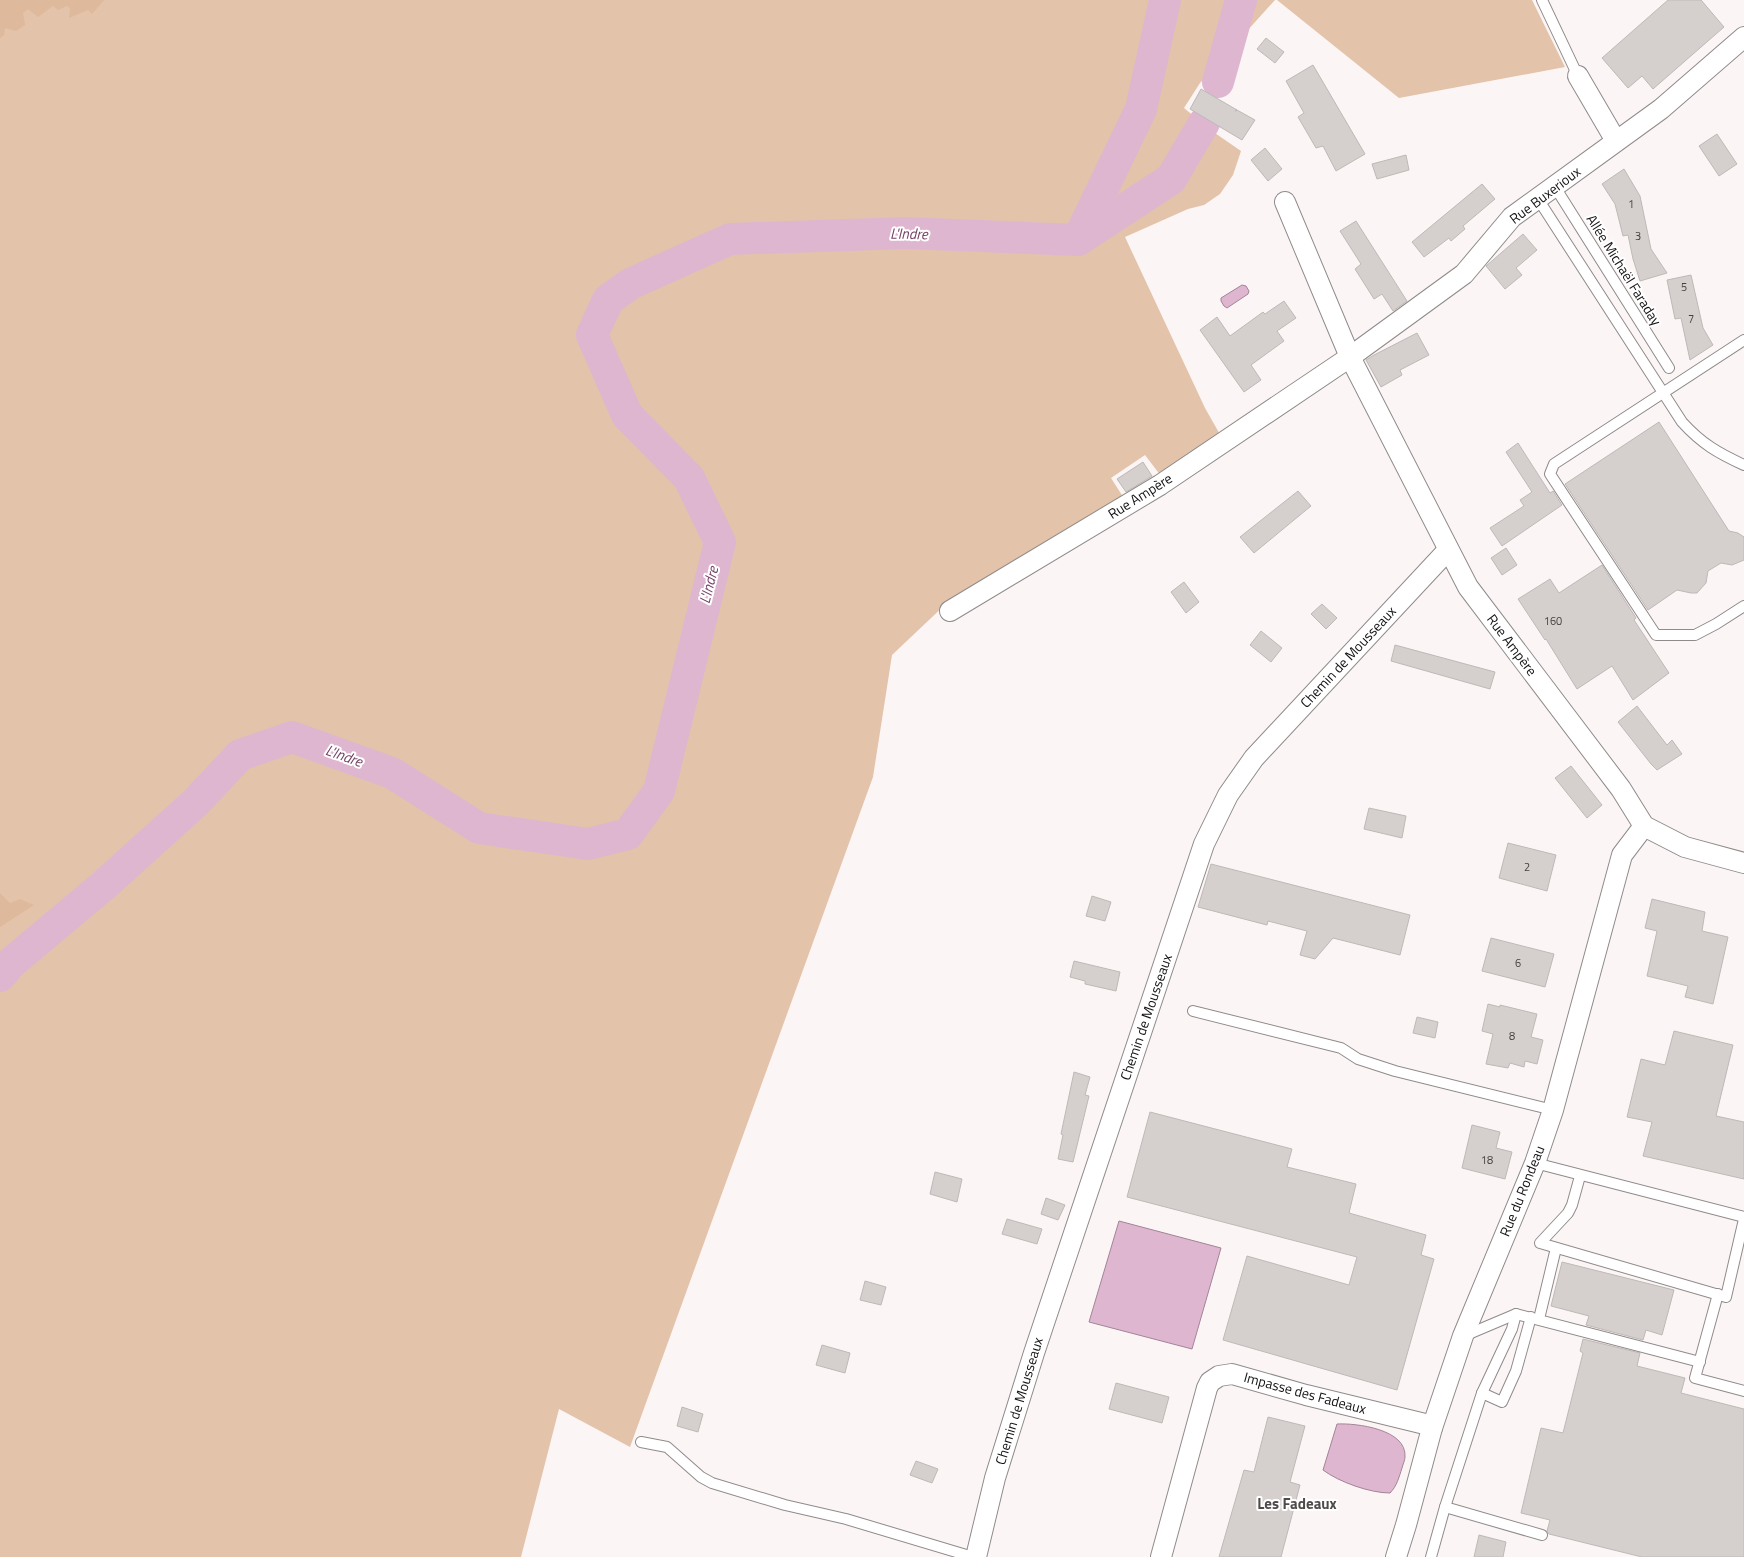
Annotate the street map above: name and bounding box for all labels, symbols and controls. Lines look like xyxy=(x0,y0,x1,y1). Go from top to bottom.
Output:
street label: Rue Buxerioux xyxy=(1505,160,1585,228)
house number: 1 xyxy=(1628,196,1634,212)
street label: Allée Michaël Faraday xyxy=(1582,210,1667,330)
water label: L'Indre xyxy=(890,222,929,245)
house number: 3 xyxy=(1635,228,1641,244)
house number: 5 xyxy=(1681,279,1687,295)
house number: 7 xyxy=(1688,311,1694,327)
street label: Rue Ampère xyxy=(1103,467,1176,524)
water label: L'Indre xyxy=(693,563,724,606)
street label: Chemin de Mousseaux xyxy=(1295,601,1401,712)
street label: Rue Ampère xyxy=(1482,609,1543,680)
house number: 160 xyxy=(1544,613,1562,629)
water label: L'Indre xyxy=(323,738,367,773)
house number: 2 xyxy=(1524,859,1530,875)
street label: Chemin de Mousseaux xyxy=(1114,950,1177,1083)
house number: 6 xyxy=(1515,955,1521,971)
house number: 8 xyxy=(1509,1028,1515,1044)
street label: Rue du Rondeau xyxy=(1494,1142,1549,1239)
house number: 18 xyxy=(1481,1152,1493,1168)
street label: Chemin de Mousseaux xyxy=(989,1334,1048,1467)
street label: Impasse des Fadeaux xyxy=(1242,1366,1369,1419)
district label: Les Fadeaux xyxy=(1257,1492,1337,1515)

